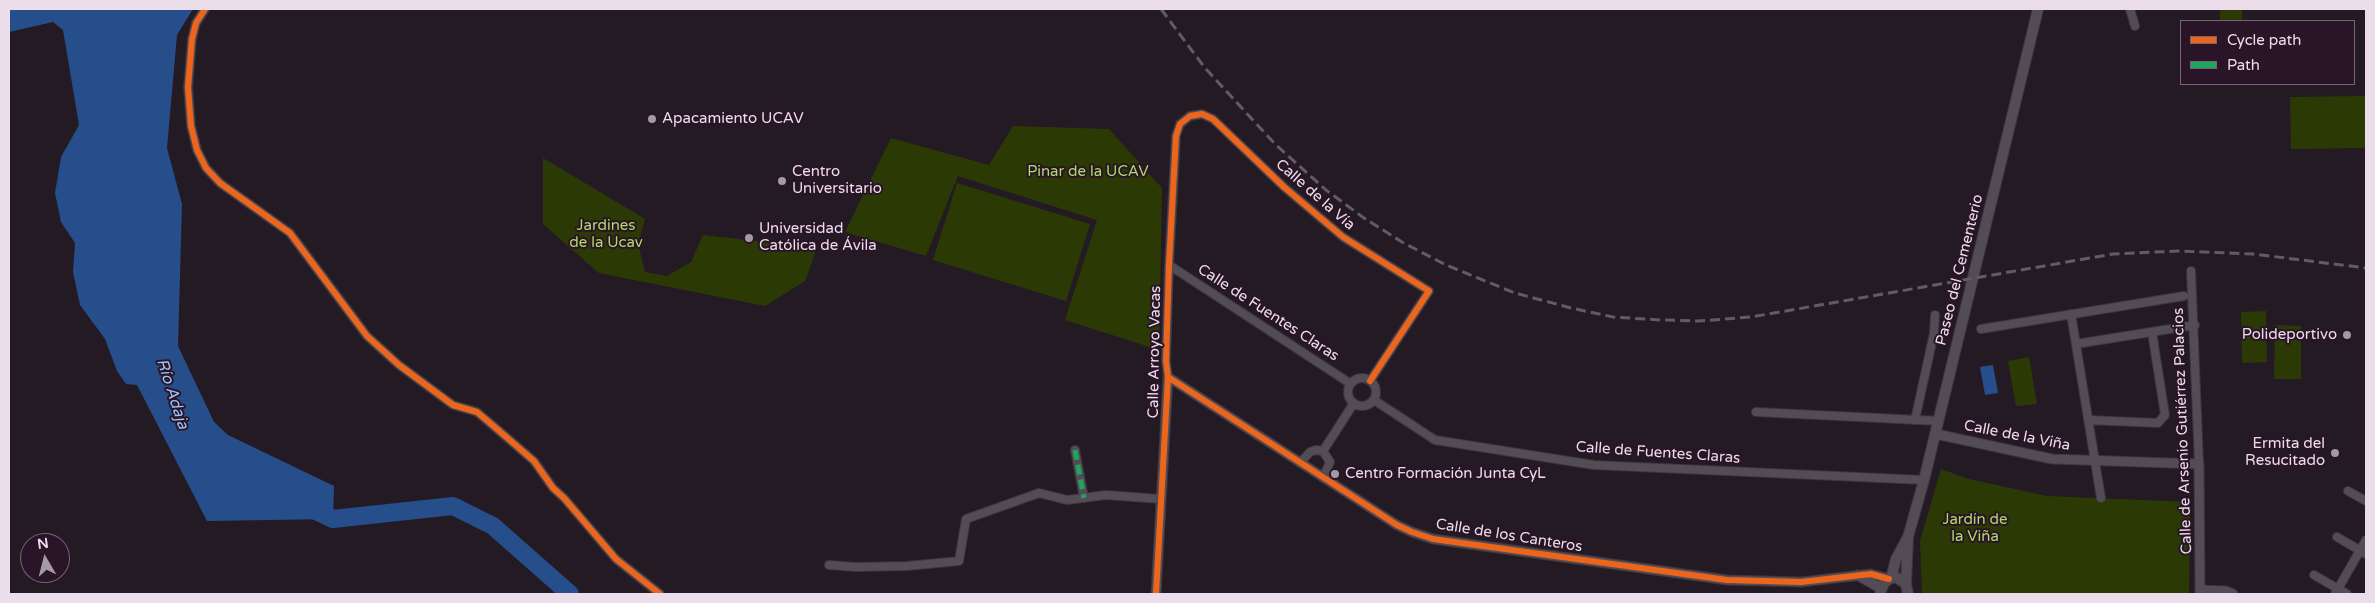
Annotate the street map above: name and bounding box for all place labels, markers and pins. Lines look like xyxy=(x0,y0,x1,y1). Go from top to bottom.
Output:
place label: Apacamiento UCAV xyxy=(662,110,804,128)
marker: Apacamiento UCAV xyxy=(646,113,658,125)
place label: Centro Universitario xyxy=(792,163,882,198)
marker: Centro Universitario xyxy=(776,175,788,187)
place label: Universidad Católica de Ávila xyxy=(759,220,877,255)
marker: Universidad Católica de Ávila xyxy=(743,232,755,244)
place label: Polideportivo xyxy=(2242,326,2337,344)
marker: Polideportivo xyxy=(2341,329,2353,341)
place label: Ermita del Resucitado xyxy=(2245,435,2325,470)
marker: Ermita del Resucitado xyxy=(2329,447,2341,459)
place label: Centro Formación Junta CyL xyxy=(1345,465,1546,483)
marker: Centro Formación Junta CyL xyxy=(1329,468,1341,480)

